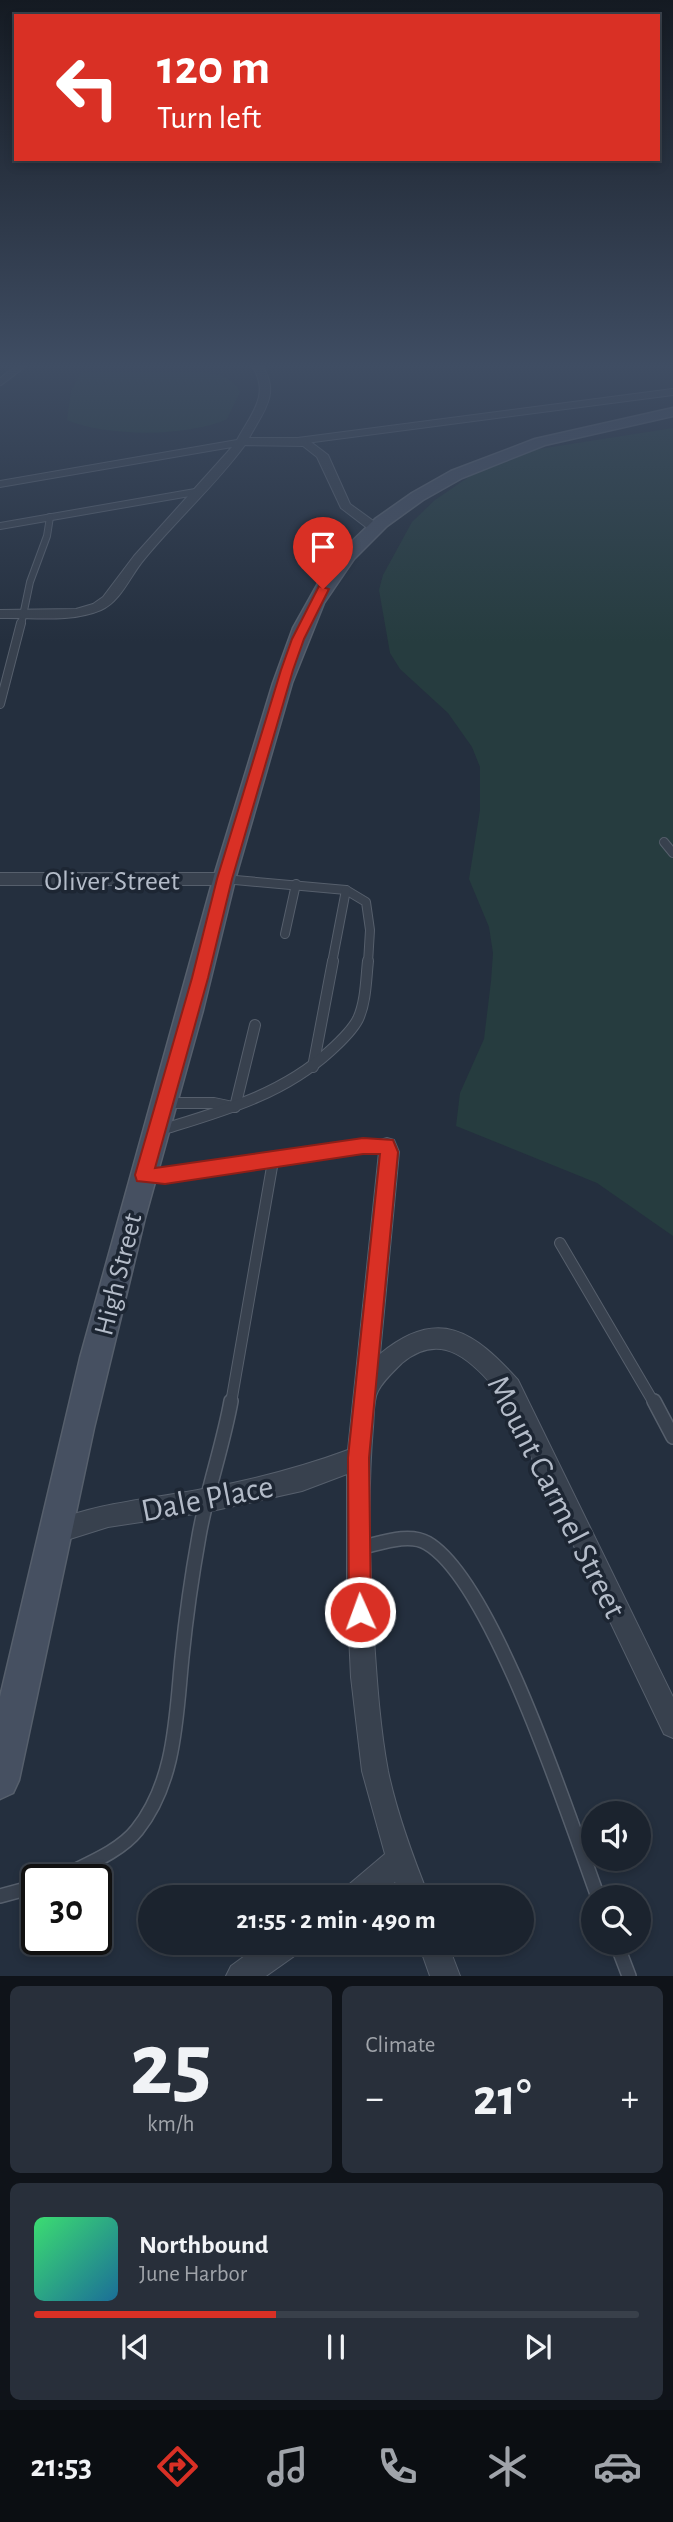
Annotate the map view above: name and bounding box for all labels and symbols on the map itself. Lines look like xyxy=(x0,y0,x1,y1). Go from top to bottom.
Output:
pin xyxy=(293,517,353,589)
street label: Oliver Street xyxy=(44,868,180,896)
street label: High Street xyxy=(90,1211,148,1338)
street label: Mount Carmel Street xyxy=(481,1371,631,1624)
street label: Dale Place xyxy=(139,1470,276,1528)
position arrow xyxy=(323,1575,397,1649)
speed limit sign: 30 xyxy=(21,1864,112,1955)

